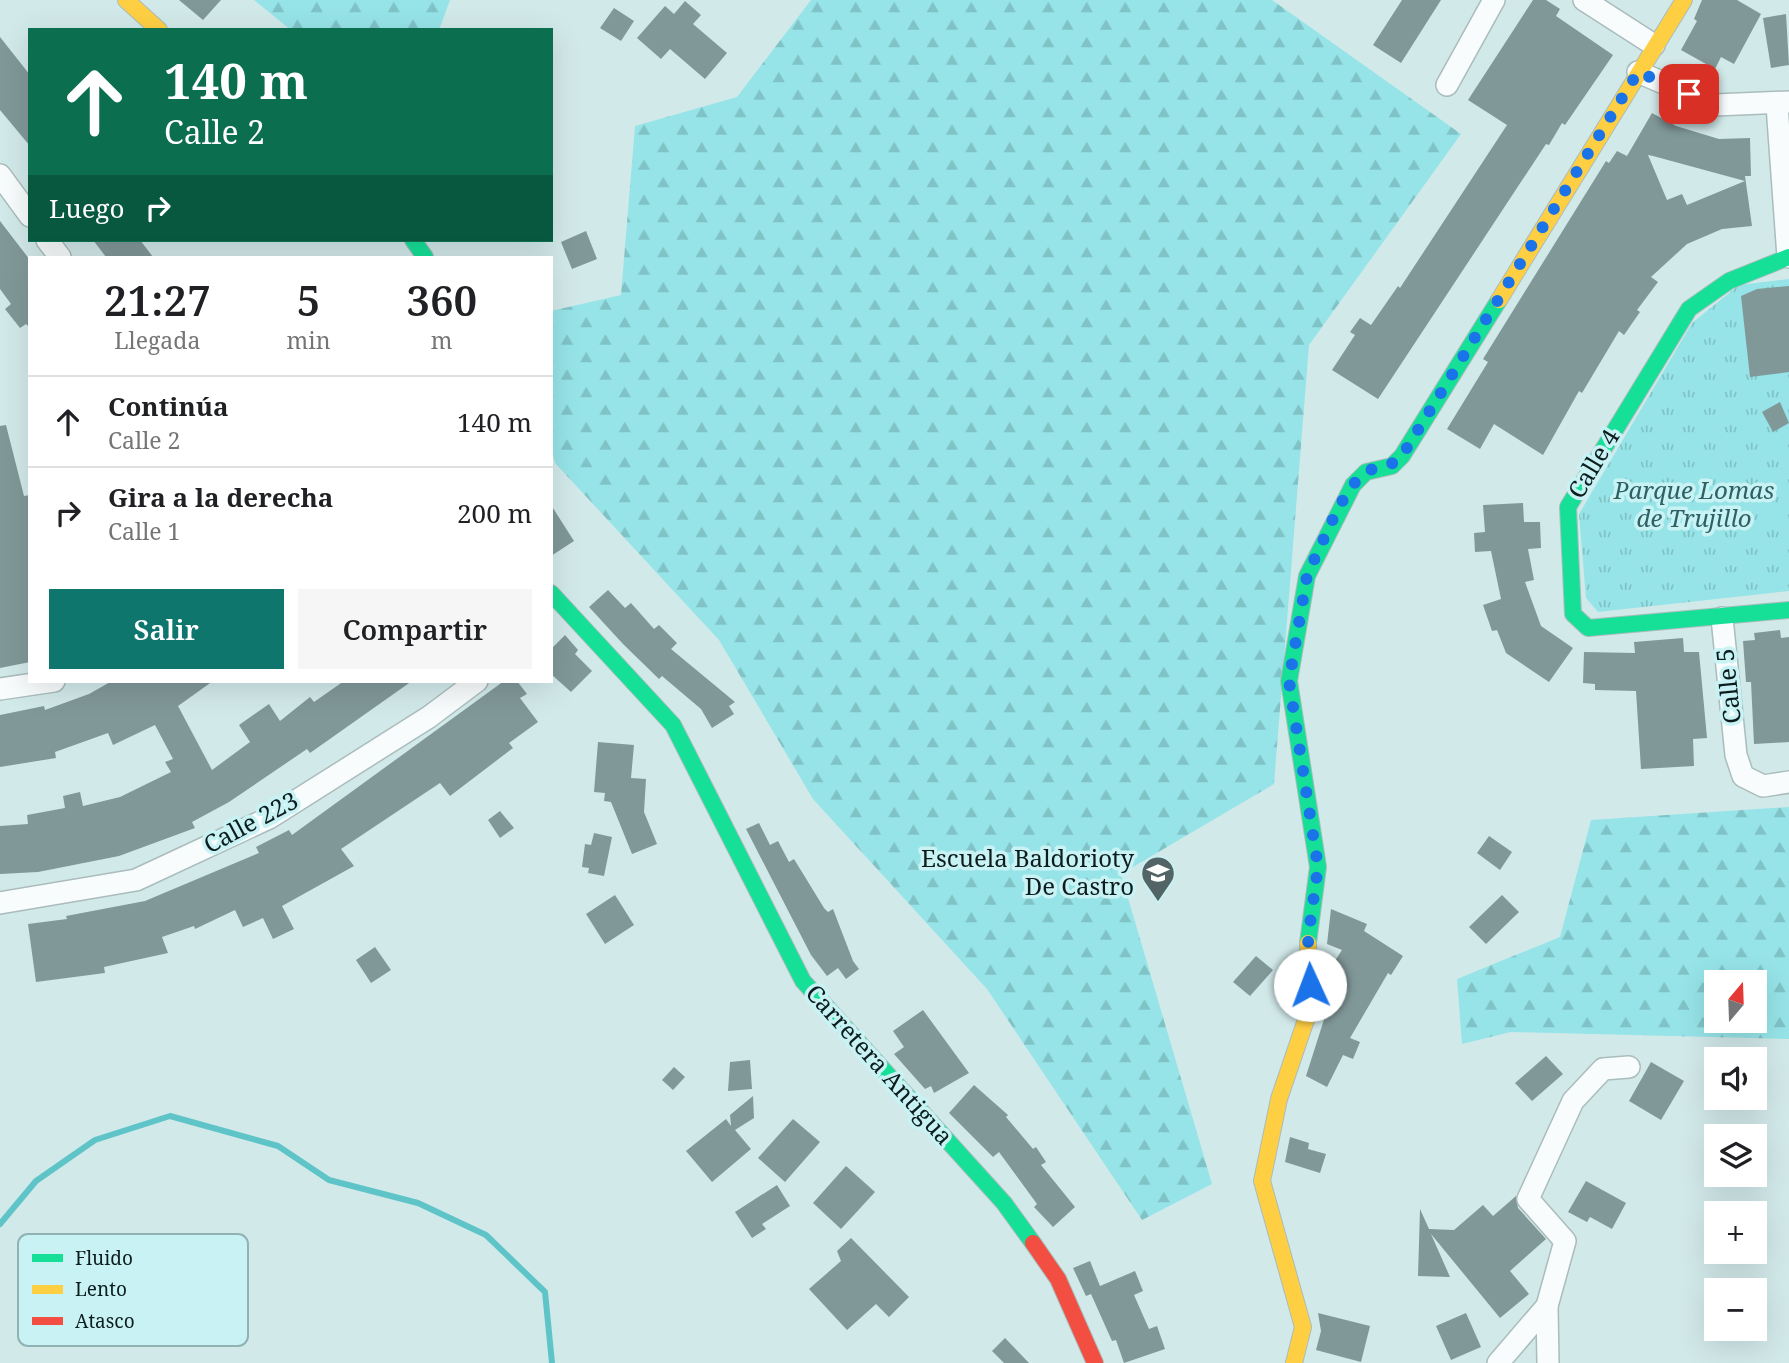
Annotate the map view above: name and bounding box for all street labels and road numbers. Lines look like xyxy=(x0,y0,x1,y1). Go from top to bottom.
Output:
street label: Calle 4 xyxy=(1559,422,1627,504)
street label: Calle 5 xyxy=(1707,647,1748,725)
street label: Calle 223 xyxy=(197,783,303,860)
street label: Carretera Antigua xyxy=(799,976,961,1151)

